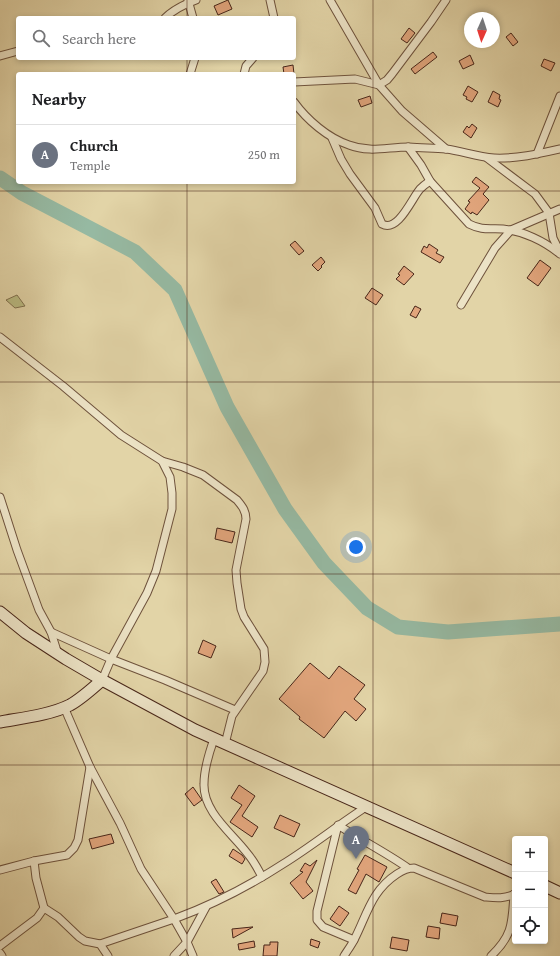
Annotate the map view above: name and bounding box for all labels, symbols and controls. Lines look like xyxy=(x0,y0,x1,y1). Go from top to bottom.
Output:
north arrow xyxy=(464,12,500,48)
search box xyxy=(16,16,296,60)
icon: search xyxy=(30,27,52,49)
text: Search here xyxy=(62,28,136,49)
text: Nearby xyxy=(32,86,86,111)
text: Church xyxy=(70,135,118,156)
text: A xyxy=(41,145,49,164)
text: 250 m xyxy=(248,145,280,164)
text: Temple xyxy=(70,156,110,175)
your location xyxy=(346,537,366,557)
pin: A xyxy=(343,826,369,859)
map controls xyxy=(512,836,548,944)
button: + xyxy=(512,836,548,872)
button: − xyxy=(512,872,548,908)
button: locate xyxy=(512,908,548,944)

